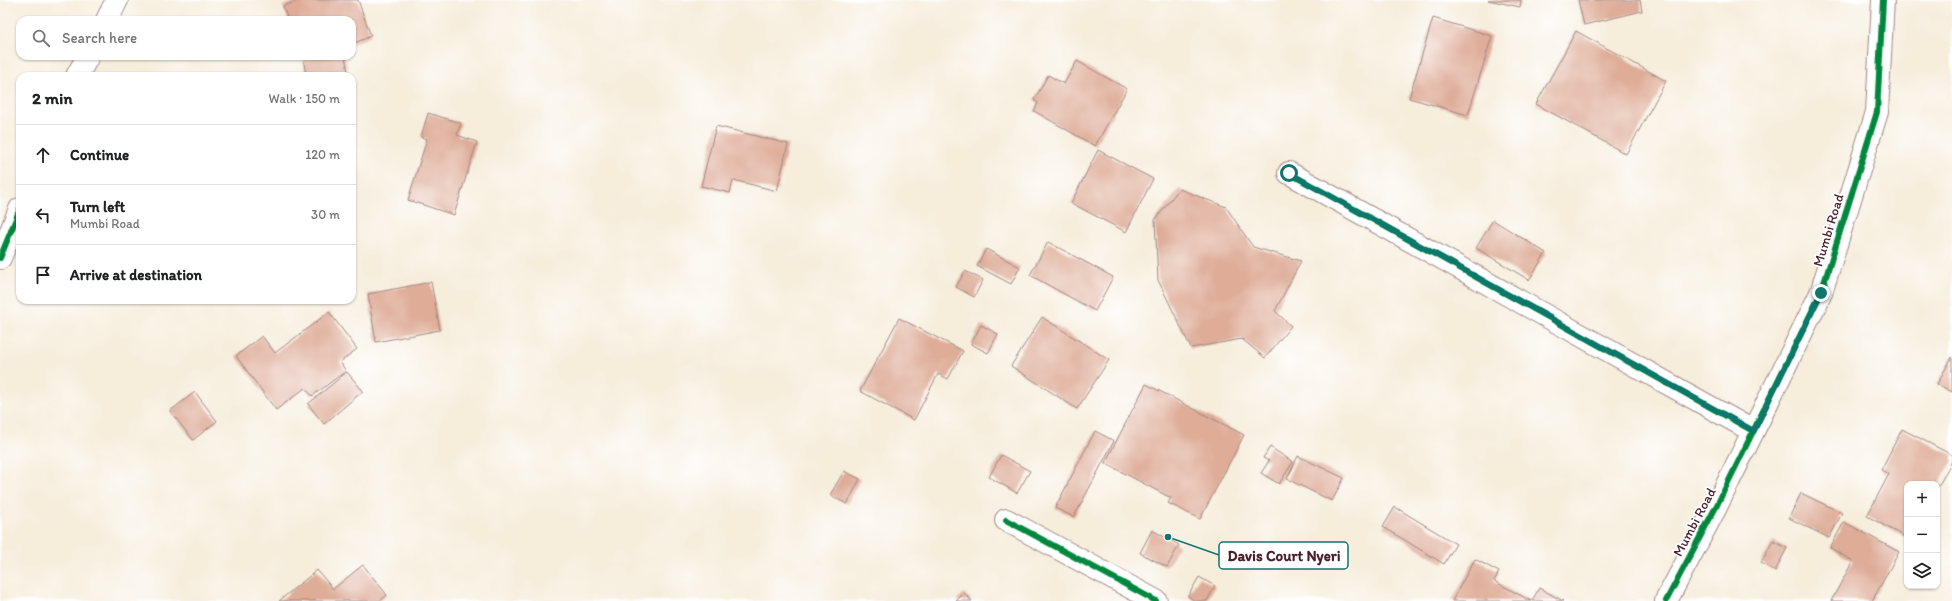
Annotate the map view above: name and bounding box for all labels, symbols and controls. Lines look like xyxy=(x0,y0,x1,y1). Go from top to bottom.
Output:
search box xyxy=(16,16,356,60)
icon: search xyxy=(30,27,52,49)
text: Search here xyxy=(62,29,137,47)
text: 2 min xyxy=(32,88,72,108)
text: Walk · 150 m xyxy=(269,91,340,106)
icon: ahead xyxy=(32,144,54,166)
text: Continue xyxy=(70,146,129,164)
text: 120 m xyxy=(305,147,340,162)
route start xyxy=(1280,164,1298,182)
street label: Mumbi Road xyxy=(1809,191,1848,269)
text: Turn left xyxy=(70,198,125,216)
icon: left xyxy=(32,204,54,226)
text: 30 m xyxy=(311,207,340,222)
text: Mumbi Road xyxy=(70,216,140,231)
icon: arrive xyxy=(32,264,54,286)
text: Arrive at destination xyxy=(70,266,202,284)
route end xyxy=(1812,284,1830,302)
map controls xyxy=(1904,481,1940,589)
button: + xyxy=(1904,481,1940,517)
street label: Mumbi Road xyxy=(1669,485,1720,559)
button: − xyxy=(1904,517,1940,553)
callout: Davis Court Nyeri xyxy=(1219,542,1348,569)
text: Davis Court Nyeri xyxy=(1227,547,1341,566)
button: layers xyxy=(1904,553,1940,589)

